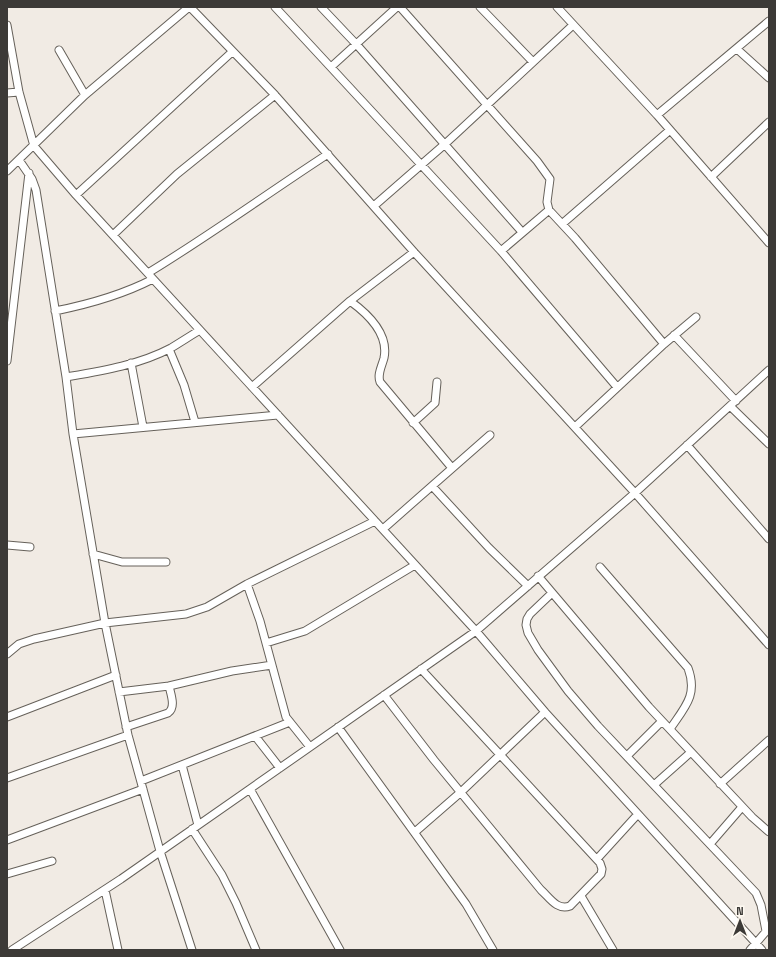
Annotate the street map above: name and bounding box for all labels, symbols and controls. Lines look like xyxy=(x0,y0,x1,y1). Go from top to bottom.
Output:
north arrow xyxy=(720,901,760,941)
text: N xyxy=(736,904,744,918)

